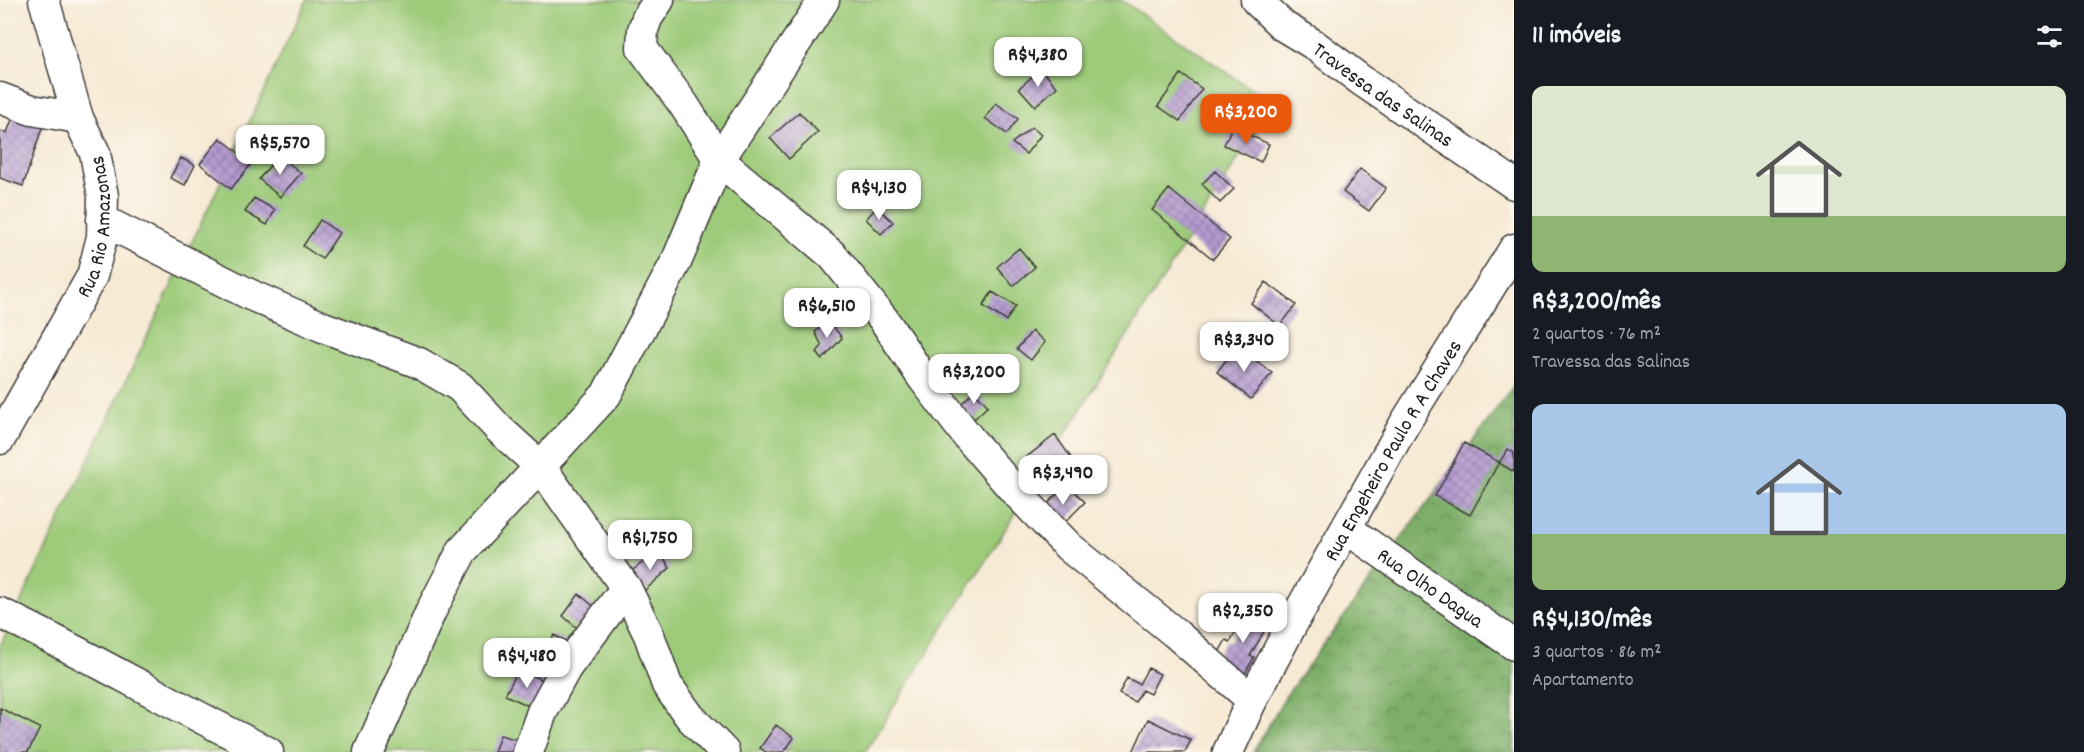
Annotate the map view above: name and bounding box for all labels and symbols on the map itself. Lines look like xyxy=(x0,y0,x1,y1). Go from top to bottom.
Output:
street label: Travessa das Salinas xyxy=(1305,36,1458,157)
pin: R$4,380 xyxy=(983,37,1093,88)
pin: R$3,200 xyxy=(1191,94,1301,145)
pin: R$5,570 xyxy=(225,125,335,176)
street label: Rua Rio Amazonas xyxy=(71,153,121,304)
pin: R$4,130 xyxy=(824,170,934,221)
pin: R$6,510 xyxy=(772,288,882,339)
pin: R$3,340 xyxy=(1189,322,1299,373)
street label: Rua Engeheiro Paulo R A Chaves xyxy=(1318,335,1471,568)
pin: R$3,200 xyxy=(919,354,1029,405)
pin: R$3,490 xyxy=(1008,455,1118,506)
pin: R$1,750 xyxy=(595,520,705,571)
street label: Rua Olho Dagua xyxy=(1370,542,1489,638)
pin: R$2,350 xyxy=(1188,593,1298,644)
pin: R$4,480 xyxy=(472,638,582,689)

